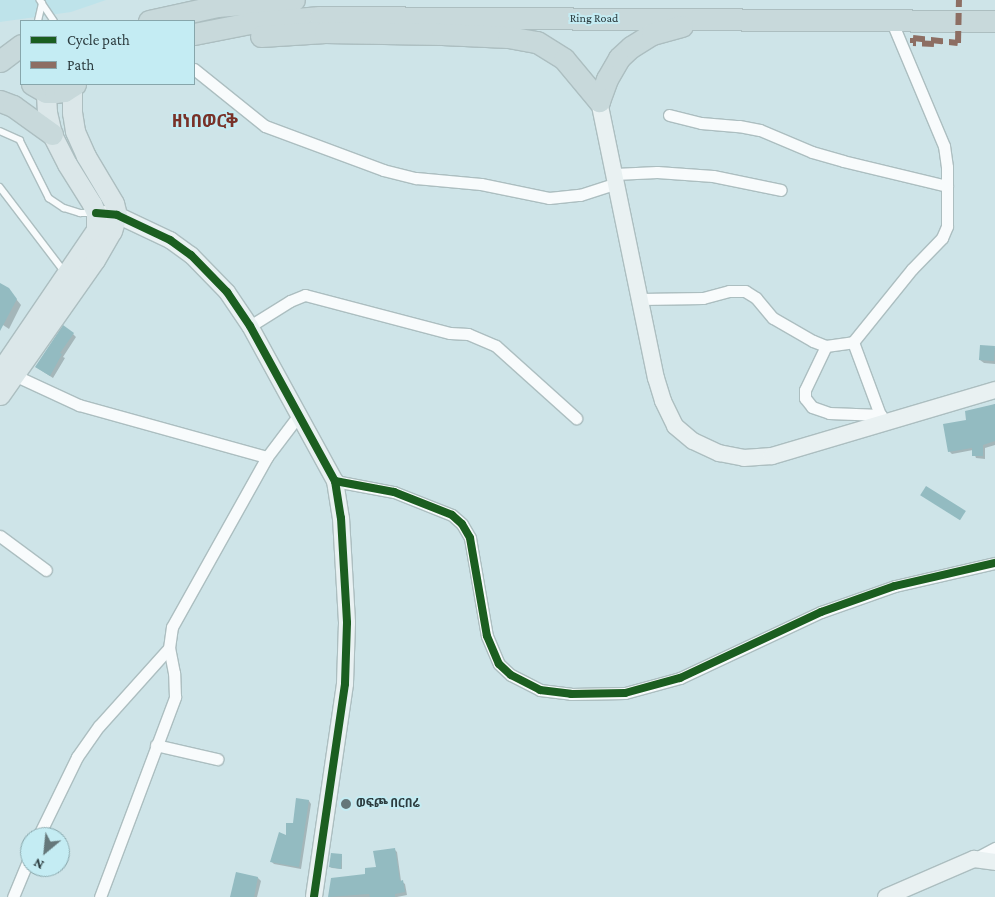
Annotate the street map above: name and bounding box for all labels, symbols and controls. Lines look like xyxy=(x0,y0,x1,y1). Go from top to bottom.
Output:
street label: Ring Road xyxy=(570,12,618,26)
legend xyxy=(20,20,195,85)
text: Cycle path xyxy=(67,32,130,48)
text: Path xyxy=(67,57,94,73)
district label: ዘነበወርቅ xyxy=(172,110,238,132)
place label: ወፍጮ በርበሬ xyxy=(356,797,420,811)
marker: ወፍጮ በርበሬ xyxy=(340,798,352,810)
north arrow xyxy=(20,827,70,877)
text: N xyxy=(30,855,46,874)

